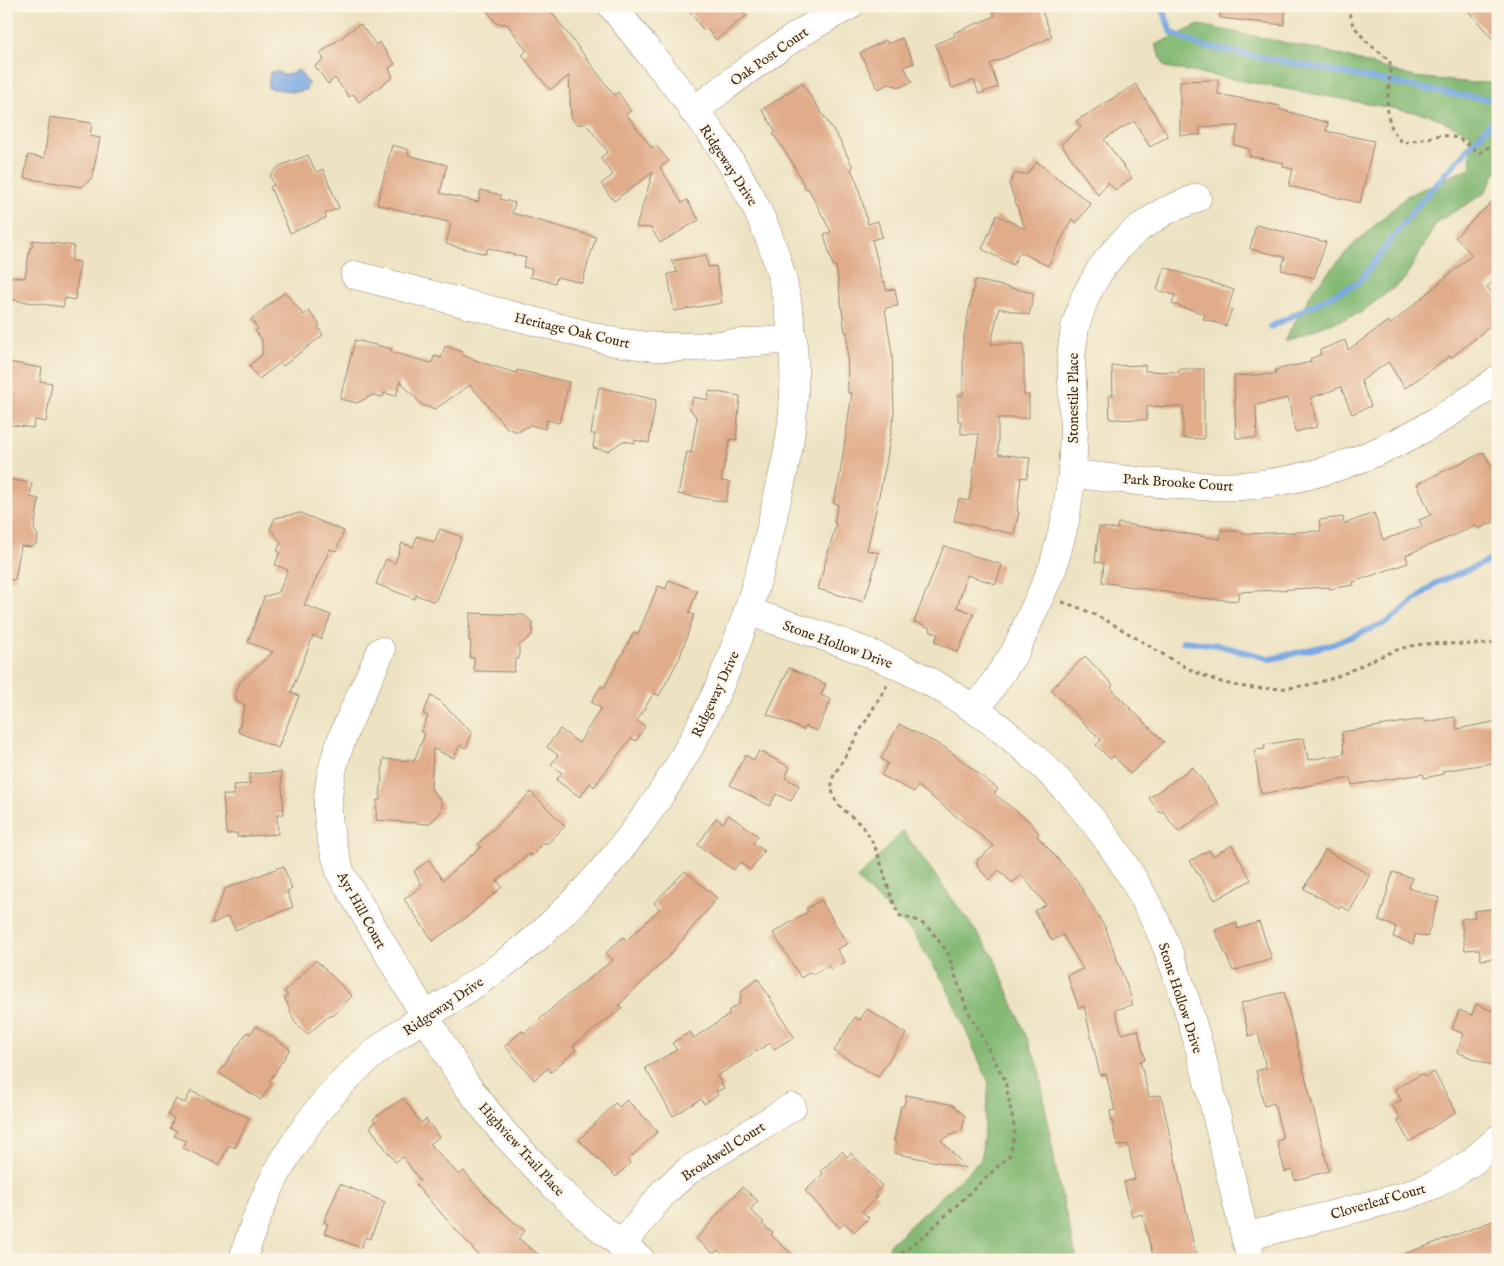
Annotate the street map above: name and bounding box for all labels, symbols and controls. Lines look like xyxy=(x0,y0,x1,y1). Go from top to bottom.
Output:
street label: Oak Post Court xyxy=(727,23,812,90)
street label: Ridgeway Drive xyxy=(695,121,761,210)
street label: Heritage Oak Court xyxy=(512,309,631,353)
street label: Stonestile Place xyxy=(1065,352,1083,443)
street label: Park Brooke Court xyxy=(1122,470,1234,496)
street label: Stone Hollow Drive xyxy=(780,617,896,673)
street label: Ridgeway Drive xyxy=(688,648,744,741)
street label: Ayr Hill Court xyxy=(332,868,390,952)
street label: Stone Hollow Drive xyxy=(1154,941,1207,1057)
street label: Ridgeway Drive xyxy=(400,973,488,1040)
street label: Highview Trail Place xyxy=(474,1099,569,1201)
street label: Broadwell Court xyxy=(678,1118,769,1186)
street label: Cloverleaf Court xyxy=(1329,1180,1428,1224)

